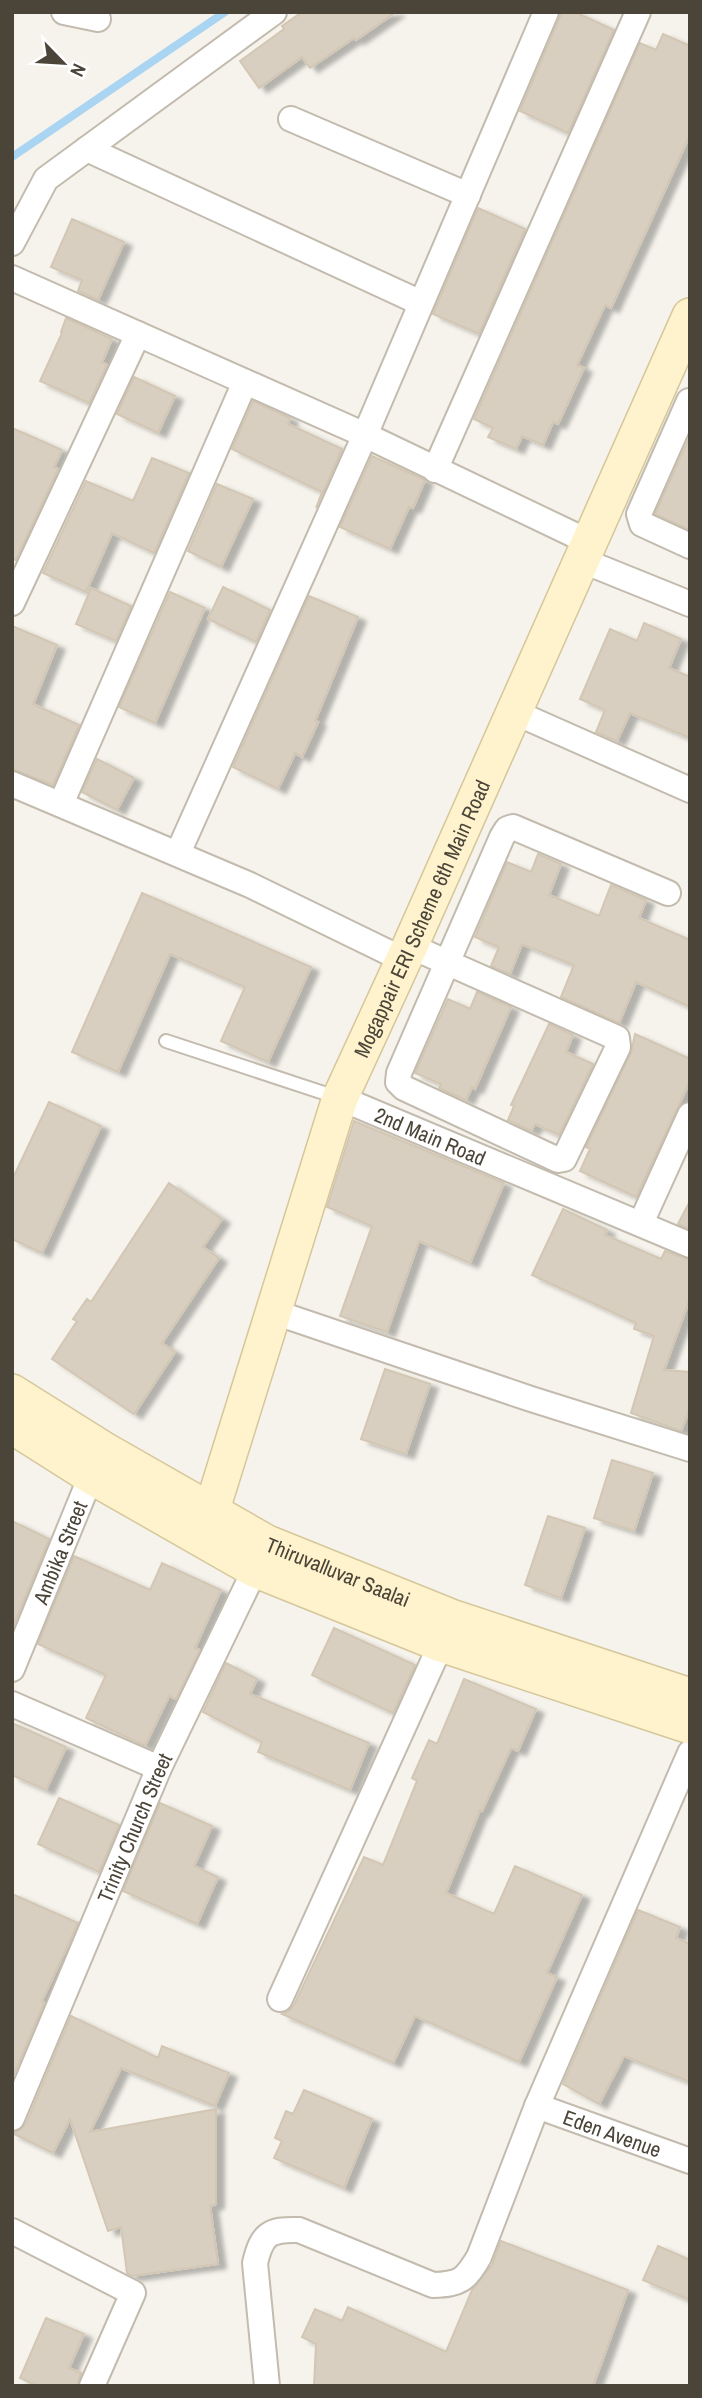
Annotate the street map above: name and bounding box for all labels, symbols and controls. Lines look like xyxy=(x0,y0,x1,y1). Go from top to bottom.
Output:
north arrow xyxy=(28,28,98,98)
text: N xyxy=(64,60,93,81)
street label: Mogappair ERI Scheme 6th Main Road xyxy=(346,775,497,1062)
street label: 2nd Main Road xyxy=(370,1100,490,1172)
street label: Ambika Street xyxy=(25,1496,94,1609)
street label: Thiruvalluvar Saalai xyxy=(262,1530,415,1614)
street label: Trinity Church Street xyxy=(90,1748,179,1907)
street label: Eden Avenue xyxy=(559,2102,665,2164)

